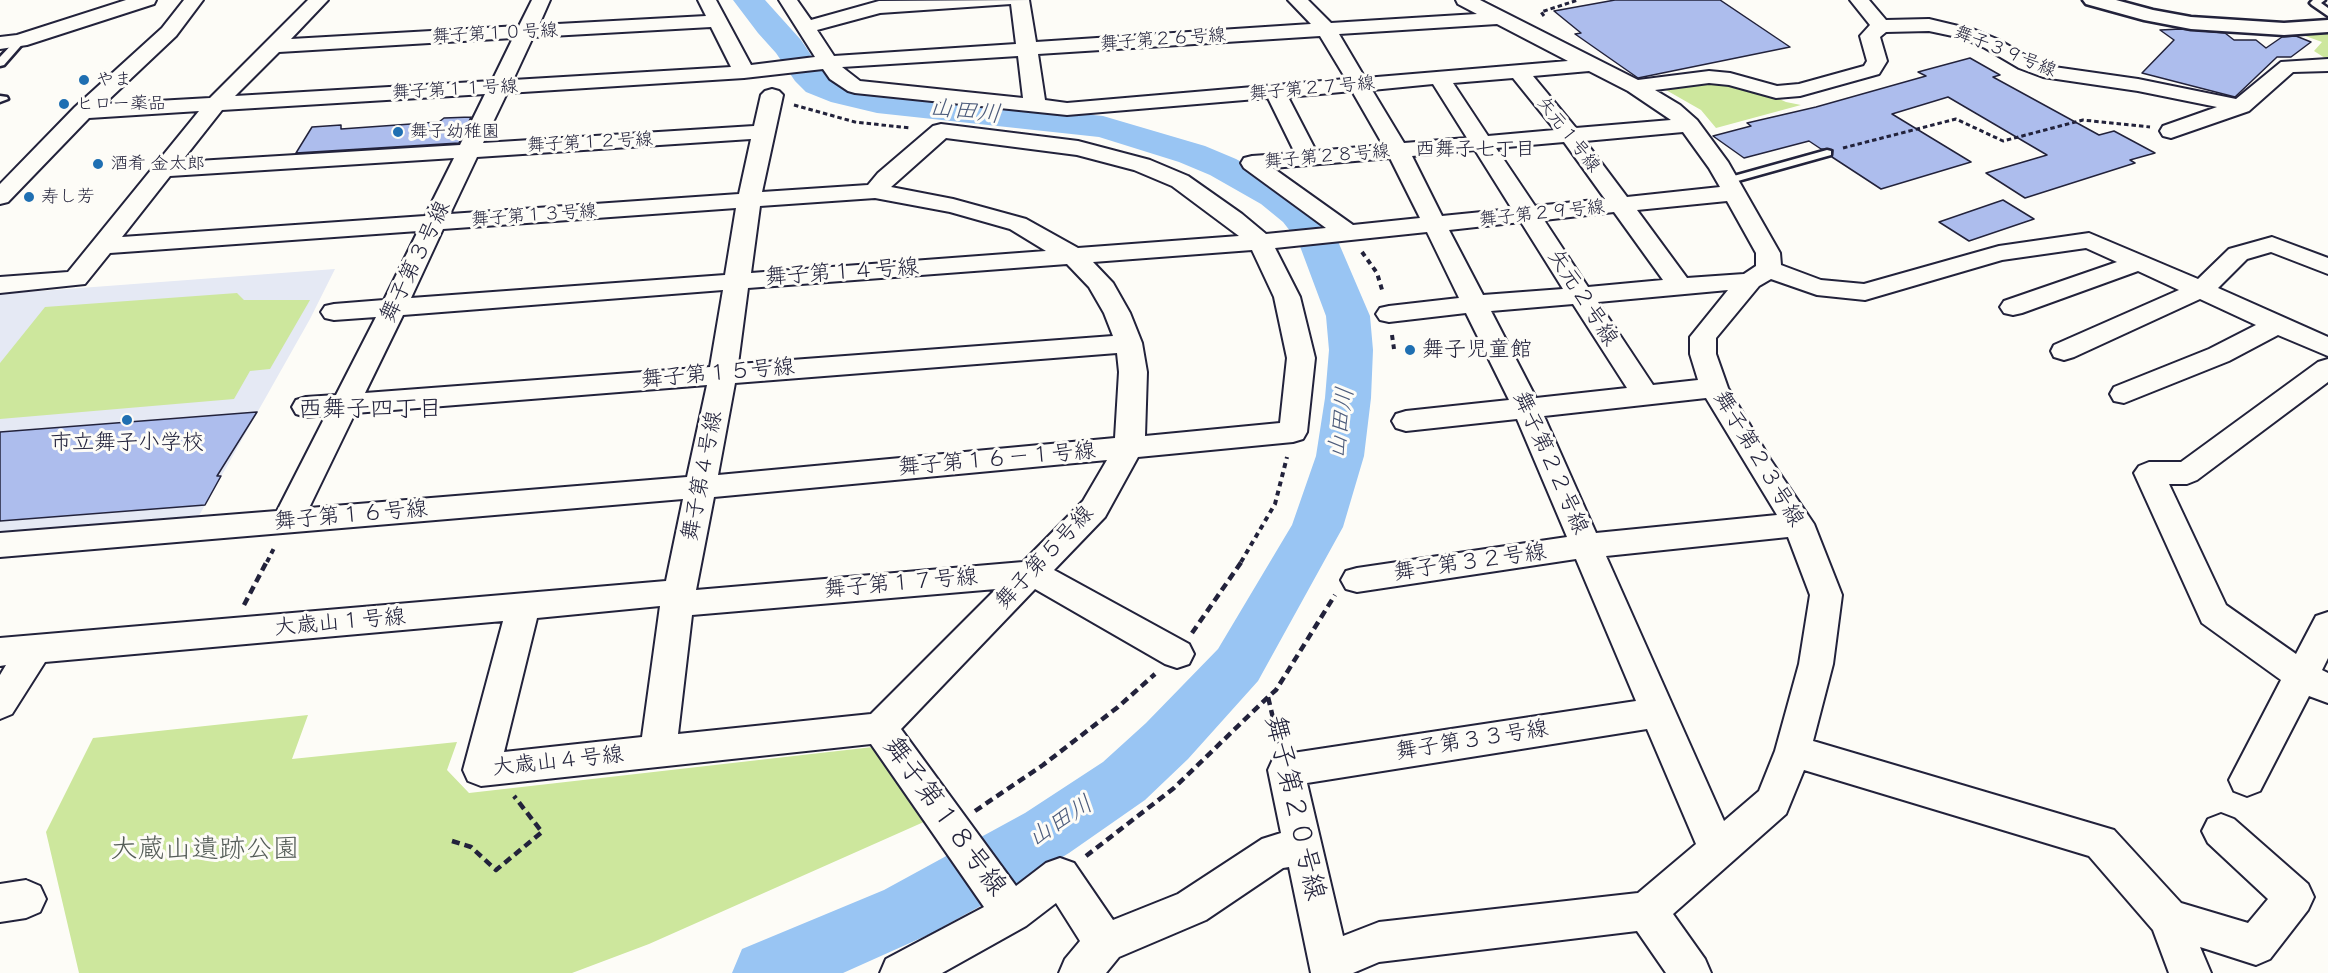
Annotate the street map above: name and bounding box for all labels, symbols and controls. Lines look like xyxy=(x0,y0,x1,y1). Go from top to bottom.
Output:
street label: 舞子第１０号線 xyxy=(432,20,558,48)
street label: 舞子３９号線 xyxy=(1951,22,2059,82)
street label: 舞子第２６号線 xyxy=(1099,25,1227,55)
place label: やま xyxy=(96,69,132,91)
marker: やま xyxy=(77,73,91,87)
street label: 舞子第２７号線 xyxy=(1248,73,1376,105)
street label: 舞子第１１号線 xyxy=(392,76,518,104)
place label: ヒロー薬品 xyxy=(76,93,166,115)
street label: 矢元１号線 xyxy=(1532,93,1604,177)
water label: 山田川 xyxy=(928,94,1002,130)
marker: ヒロー薬品 xyxy=(57,97,71,111)
place label: 舞子幼稚園 xyxy=(410,121,500,143)
marker: 舞子幼稚園 xyxy=(391,125,405,139)
street label: 舞子第１２号線 xyxy=(527,129,653,157)
district label: 西舞子七丁目 xyxy=(1415,138,1535,162)
street label: 舞子第２８号線 xyxy=(1263,141,1391,173)
place label: 酒肴 金太郎 xyxy=(110,153,205,175)
marker: 酒肴 金太郎 xyxy=(91,157,105,171)
place label: 寿し芳 xyxy=(41,186,95,208)
marker: 寿し芳 xyxy=(22,190,36,204)
street label: 舞子第３号線 xyxy=(375,197,457,327)
street label: 舞子第２９号線 xyxy=(1478,197,1606,231)
street label: 舞子第１３号線 xyxy=(470,201,598,231)
street label: 矢元２号線 xyxy=(1541,245,1623,351)
street label: 舞子第１４号線 xyxy=(764,254,920,292)
place label: 舞子児童館 xyxy=(1422,337,1532,363)
marker: 舞子児童館 xyxy=(1403,343,1417,357)
street label: 舞子第１５号線 xyxy=(640,354,796,394)
water label: 山田川 xyxy=(1323,385,1361,461)
street label: 舞子第２３号線 xyxy=(1707,386,1809,532)
street label: 舞子第２２号線 xyxy=(1507,387,1593,539)
district label: 西舞子四丁目 xyxy=(298,396,442,424)
street label: 舞子第４号線 xyxy=(677,409,729,543)
marker: 市立舞子小学校 xyxy=(120,413,134,427)
place label: 市立舞子小学校 xyxy=(50,430,204,456)
street label: 舞子第１６－１号線 xyxy=(897,438,1097,482)
street label: 舞子第１６号線 xyxy=(273,496,429,536)
street label: 舞子第５号線 xyxy=(990,501,1100,615)
street label: 舞子第３２号線 xyxy=(1392,539,1548,587)
street label: 舞子第１７号線 xyxy=(823,564,979,604)
street label: 大歳山１号線 xyxy=(273,604,407,642)
street label: 舞子第２０号線 xyxy=(1257,712,1331,904)
street label: 舞子第３３号線 xyxy=(1394,716,1550,766)
street label: 舞子第１８号線 xyxy=(875,731,1013,903)
street label: 大歳山４号線 xyxy=(491,742,625,782)
water label: 山田川 xyxy=(1023,790,1099,854)
park label: 大蔵山遺跡公園 xyxy=(111,834,299,866)

